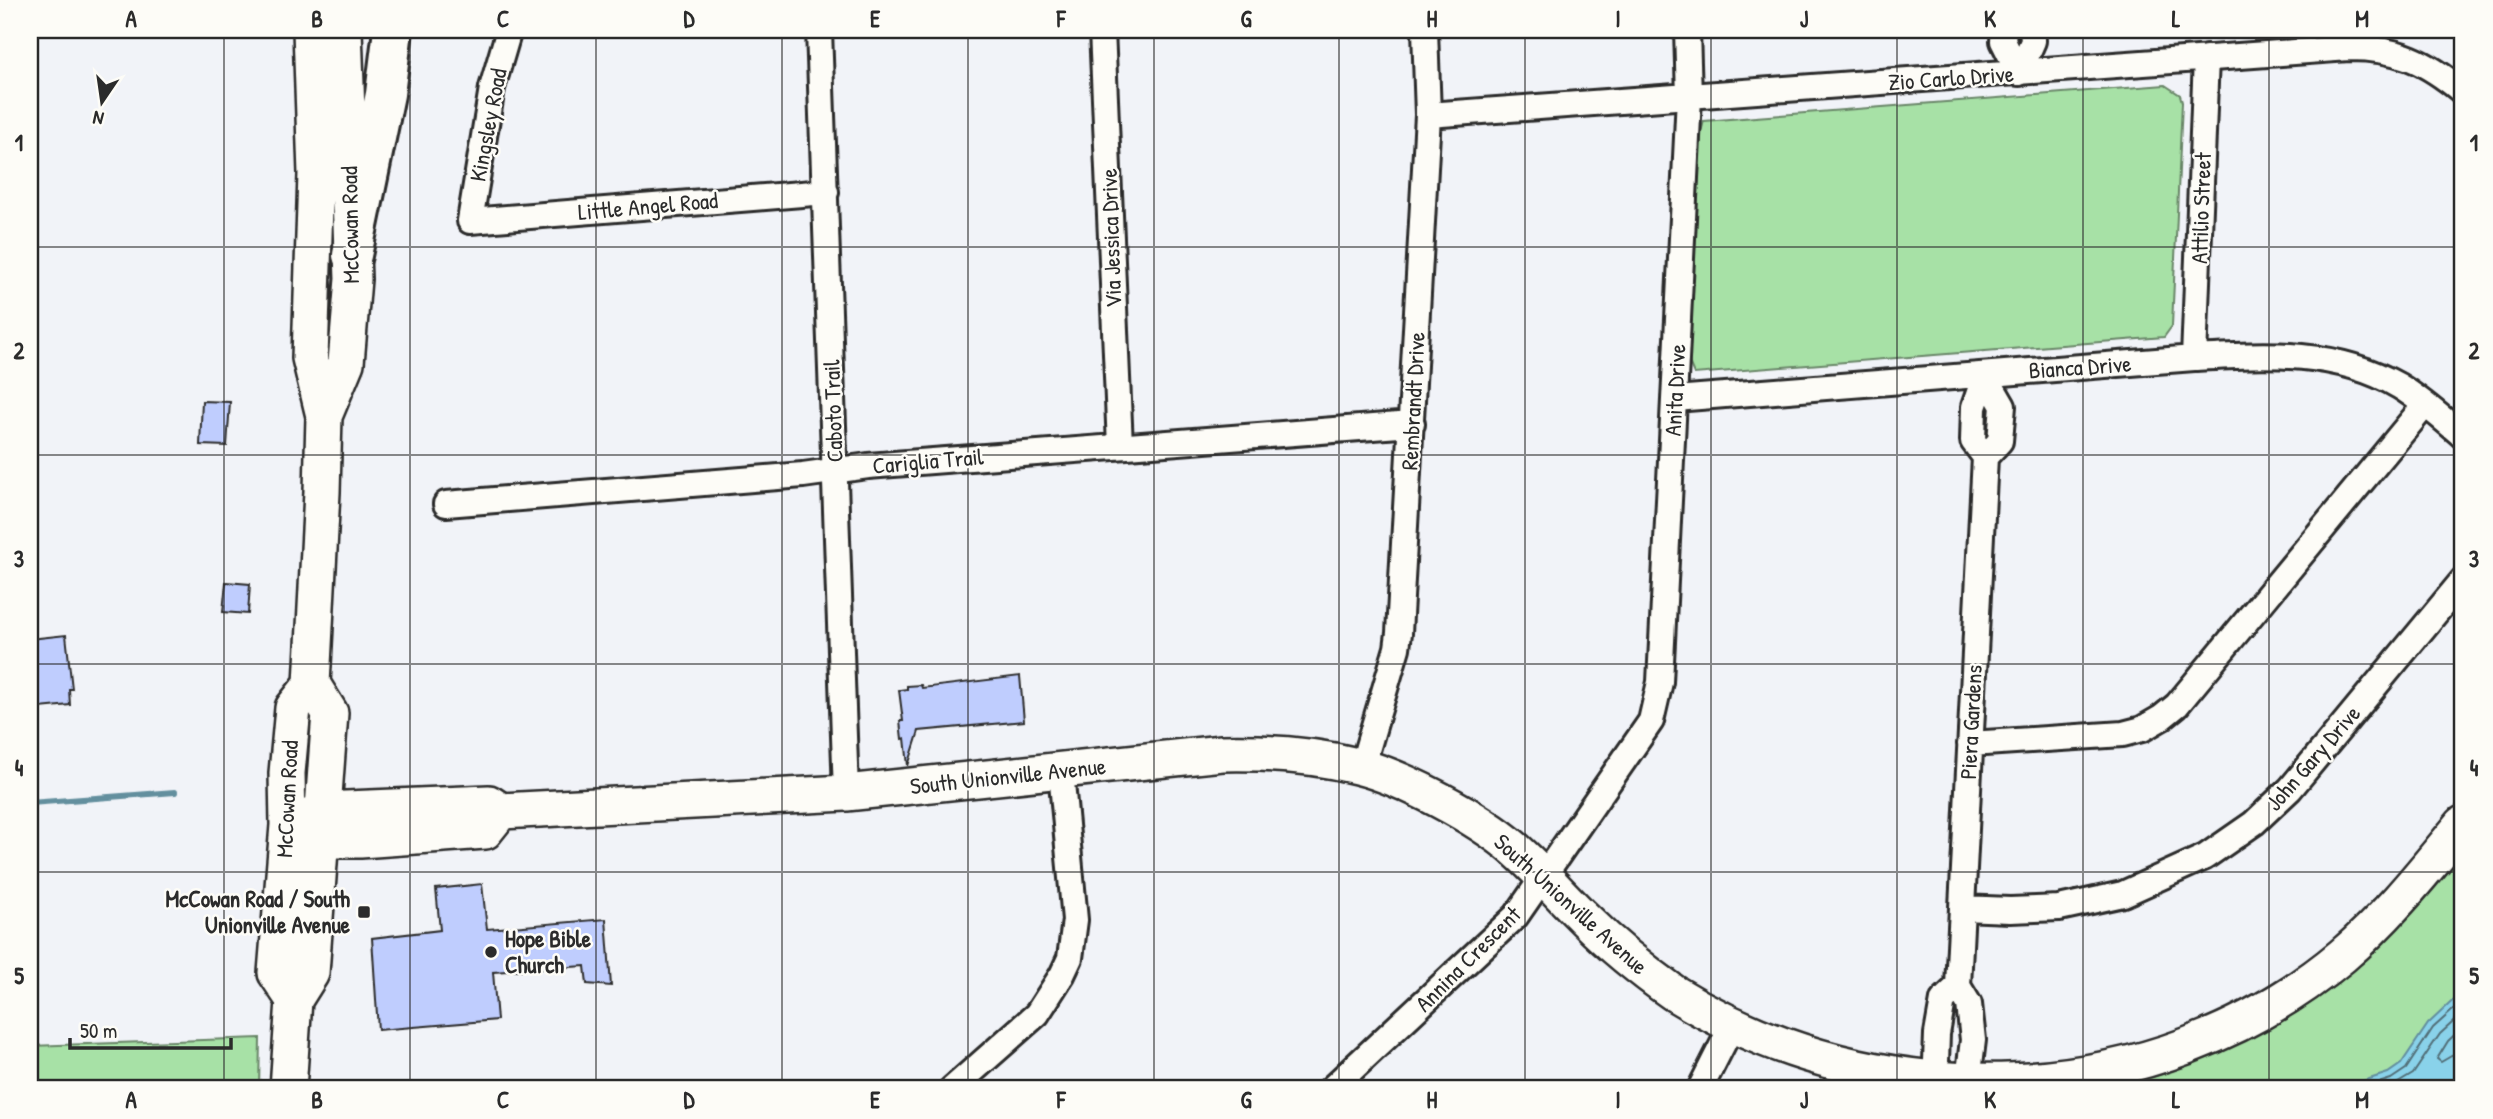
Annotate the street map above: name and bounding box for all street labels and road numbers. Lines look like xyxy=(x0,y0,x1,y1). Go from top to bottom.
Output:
street label: Zio Carlo Drive xyxy=(1887,58,2015,97)
street label: Kingsley Road xyxy=(461,66,514,184)
street label: Attilio Street xyxy=(2183,151,2218,264)
street label: McCowan Road xyxy=(333,166,366,284)
street label: Via Jessica Drive xyxy=(1093,168,1128,308)
street label: Little Angel Road xyxy=(577,184,719,227)
street label: Rembrandt Drive xyxy=(1393,331,1432,471)
street label: Anita Drive xyxy=(1657,343,1692,437)
street label: Bianca Drive xyxy=(2028,347,2132,386)
street label: Caboto Trail xyxy=(815,358,850,463)
street label: Cariglia Trail xyxy=(871,440,986,481)
street label: Piera Gardens xyxy=(1952,664,1989,780)
street label: John Gary Drive xyxy=(2258,698,2367,817)
street label: McCowan Road xyxy=(268,739,305,858)
street label: South Unionville Avenue xyxy=(908,750,1107,801)
street label: South Unionville Avenue xyxy=(1488,826,1655,981)
street label: Annina Crescent xyxy=(1408,898,1528,1018)

